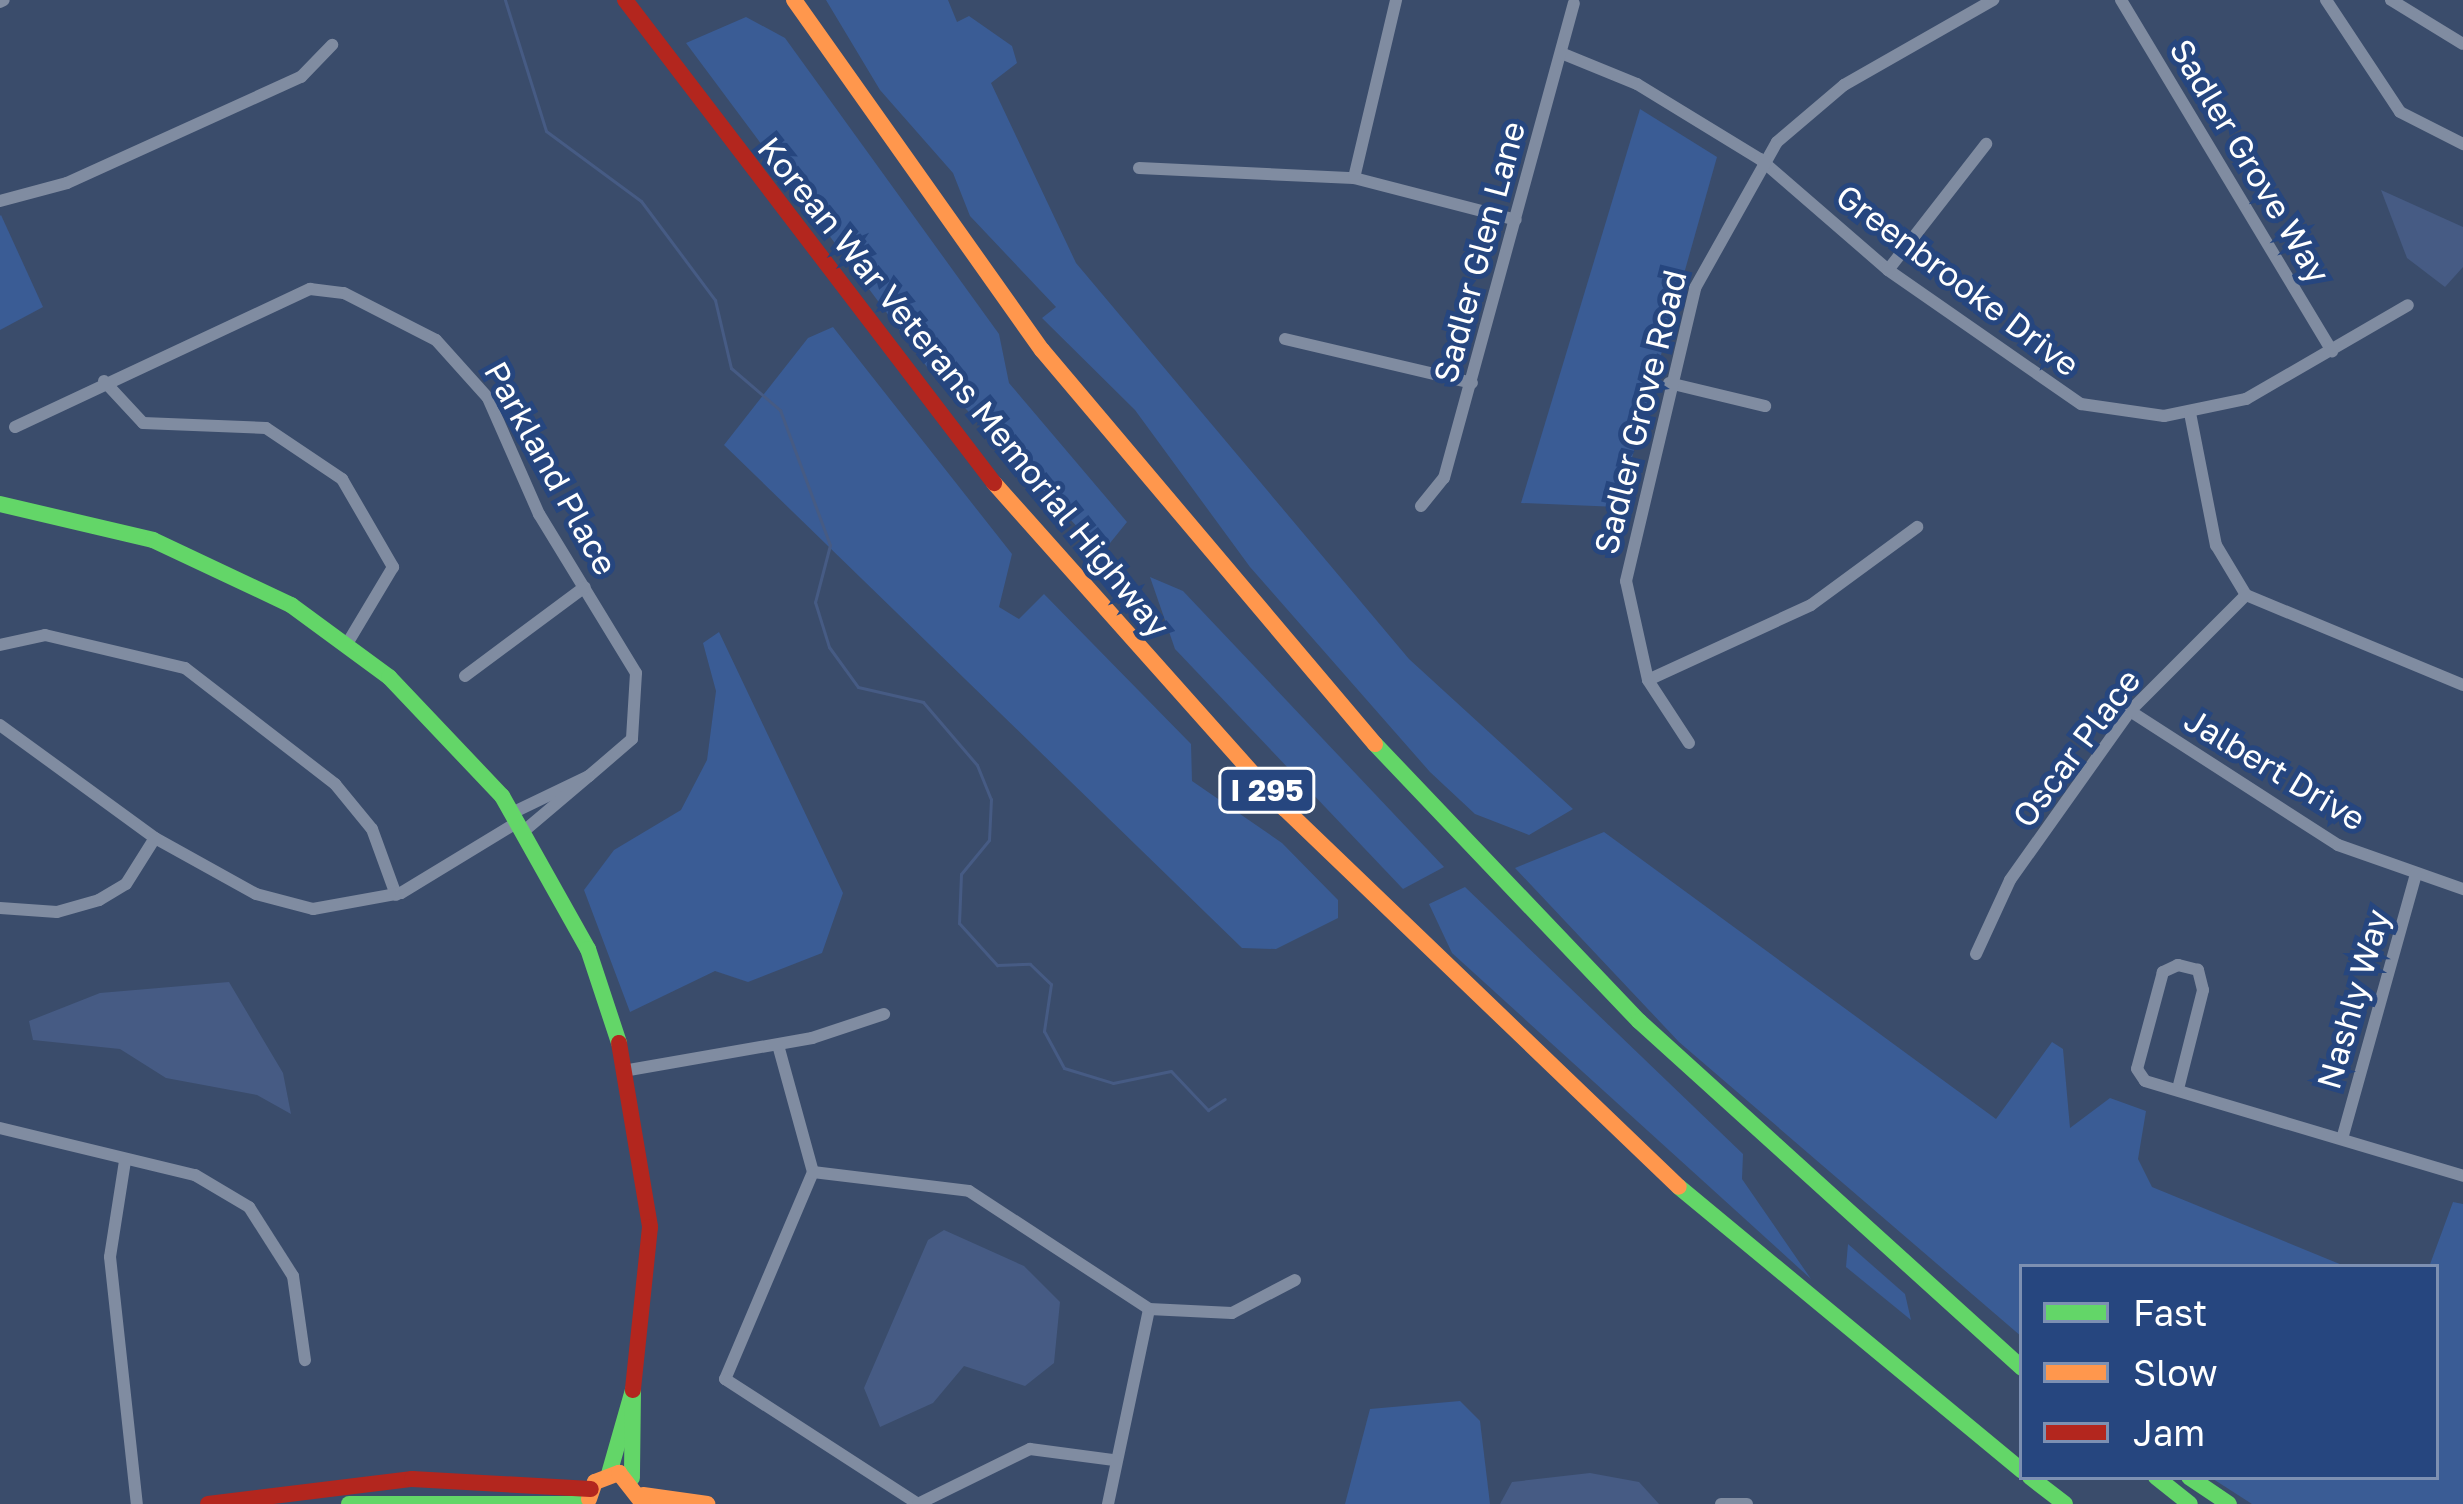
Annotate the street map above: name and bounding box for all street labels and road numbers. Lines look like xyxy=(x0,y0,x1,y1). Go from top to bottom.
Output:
street label: Sadler Grove Way xyxy=(2162,32,2338,290)
street label: Sadler Glen Lane xyxy=(1425,117,1533,387)
street label: Korean War Veterans Memorial Highway xyxy=(750,129,1178,645)
street label: Greenbrooke Drive xyxy=(1829,176,2087,384)
street label: Sadler Grove Road xyxy=(1586,266,1694,558)
street label: Parkland Place xyxy=(476,355,626,581)
street label: Oscar Place xyxy=(2004,661,2148,835)
street label: Jalbert Drive xyxy=(2177,700,2373,838)
road number: I 295 xyxy=(1216,766,1318,814)
street label: Nashly Way xyxy=(2308,905,2398,1093)

